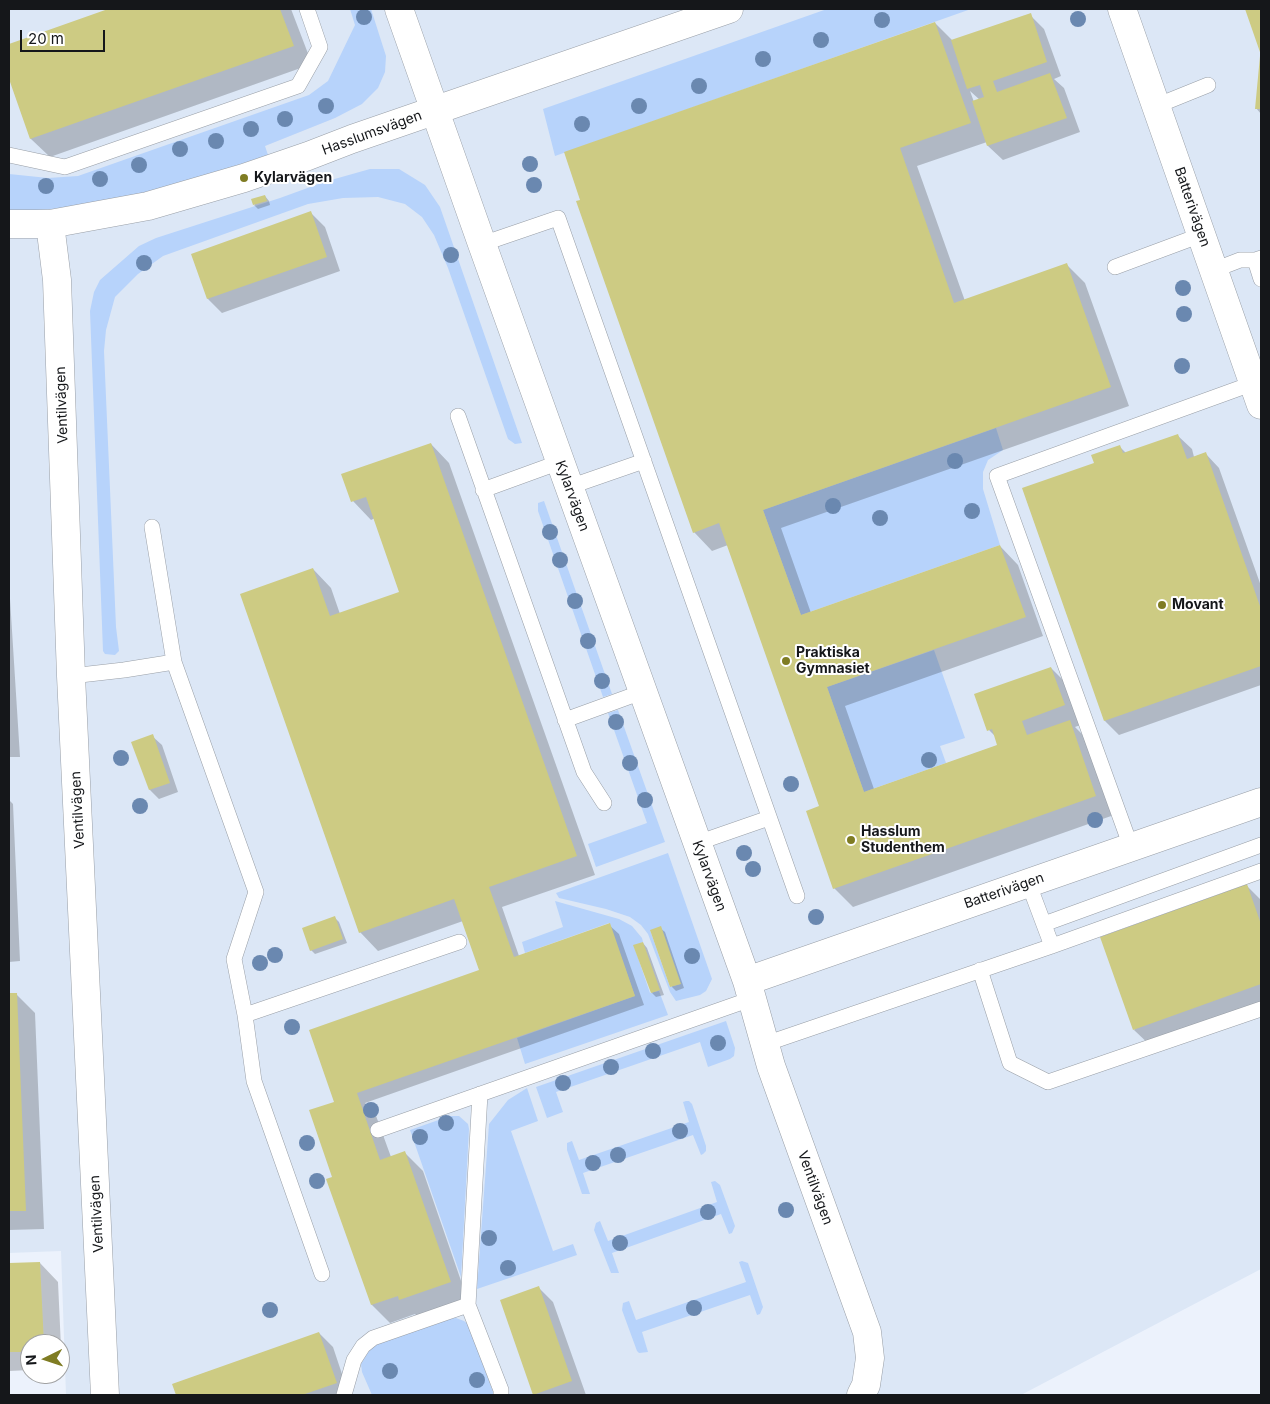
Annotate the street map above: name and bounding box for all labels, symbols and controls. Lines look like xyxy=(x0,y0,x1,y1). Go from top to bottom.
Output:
scale bar xyxy=(22,20,108,52)
text: 20 m xyxy=(28,29,64,48)
street label: Hasslumsvägen xyxy=(320,107,424,159)
street label: Batterivägen xyxy=(1170,165,1214,249)
place label: Kylarvägen xyxy=(254,170,332,186)
marker: Kylarvägen xyxy=(238,172,250,184)
street label: Ventilvägen xyxy=(52,366,72,444)
street label: Kylarvägen xyxy=(551,458,593,534)
place label: Movant xyxy=(1172,597,1224,613)
marker: Movant xyxy=(1156,599,1168,611)
place label: Praktiska Gymnasiet xyxy=(796,645,870,678)
marker: Praktiska Gymnasiet xyxy=(780,655,792,667)
street label: Ventilvägen xyxy=(68,771,88,849)
place label: Hasslum Studenthem xyxy=(861,824,945,856)
marker: Hasslum Studenthem xyxy=(845,834,857,846)
street label: Kylarvägen xyxy=(688,838,730,914)
street label: Batterivägen xyxy=(962,869,1046,913)
street label: Ventilvägen xyxy=(794,1149,836,1227)
street label: Ventilvägen xyxy=(87,1175,107,1253)
north arrow xyxy=(20,1334,70,1384)
text: N xyxy=(22,1354,39,1366)

